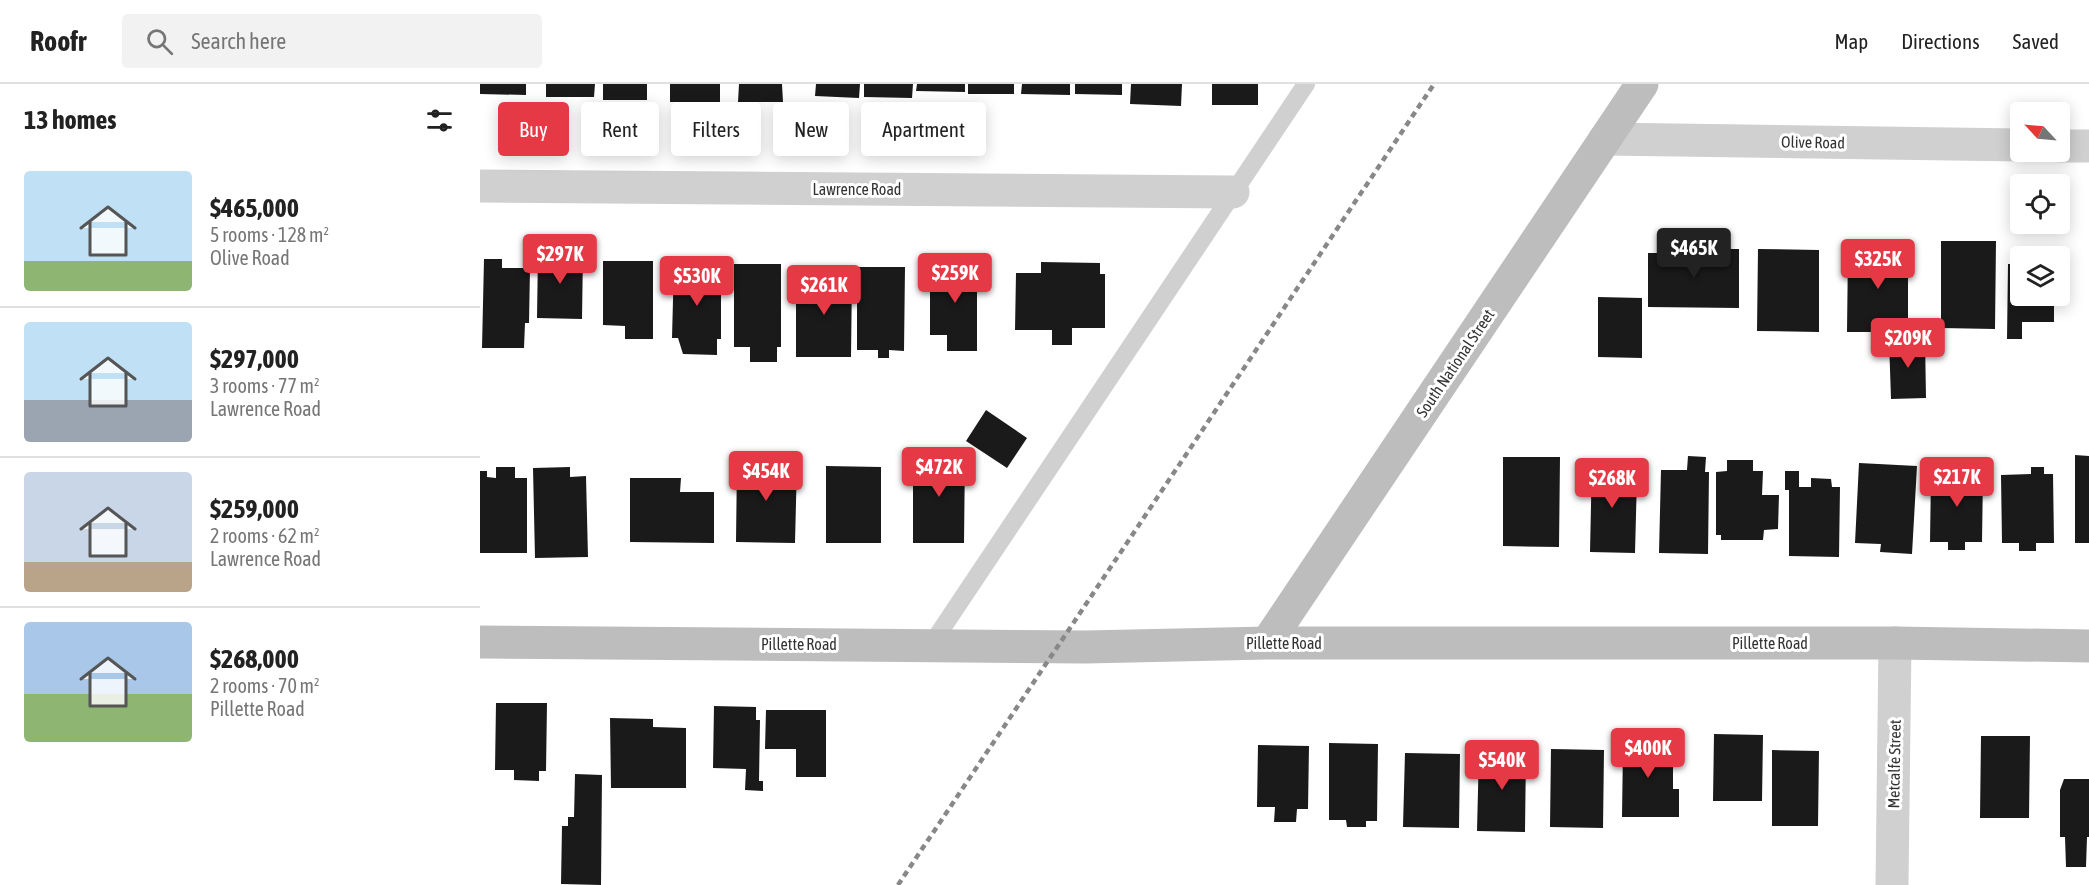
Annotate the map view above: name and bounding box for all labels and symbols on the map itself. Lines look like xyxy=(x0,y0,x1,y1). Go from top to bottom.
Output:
north arrow xyxy=(2010,102,2070,162)
street label: Olive Road xyxy=(1781,132,1845,152)
street label: Lawrence Road xyxy=(813,180,901,198)
pin: $465K xyxy=(1652,228,1736,279)
pin: $297K xyxy=(518,234,602,285)
pin: $325K xyxy=(1836,239,1920,290)
pin: $259K xyxy=(913,253,997,304)
pin: $530K xyxy=(655,256,739,307)
pin: $261K xyxy=(782,265,866,316)
street label: South National Street xyxy=(1412,305,1498,420)
pin: $209K xyxy=(1866,318,1950,369)
pin: $472K xyxy=(897,447,981,498)
pin: $454K xyxy=(724,451,808,502)
pin: $217K xyxy=(1915,457,1999,508)
pin: $268K xyxy=(1570,458,1654,509)
street label: Pillette Road xyxy=(1246,634,1322,652)
street label: Pillette Road xyxy=(1732,634,1808,652)
street label: Pillette Road xyxy=(761,635,837,653)
street label: Metcalfe Street xyxy=(1884,719,1904,809)
pin: $400K xyxy=(1606,728,1690,779)
pin: $540K xyxy=(1460,740,1544,791)

